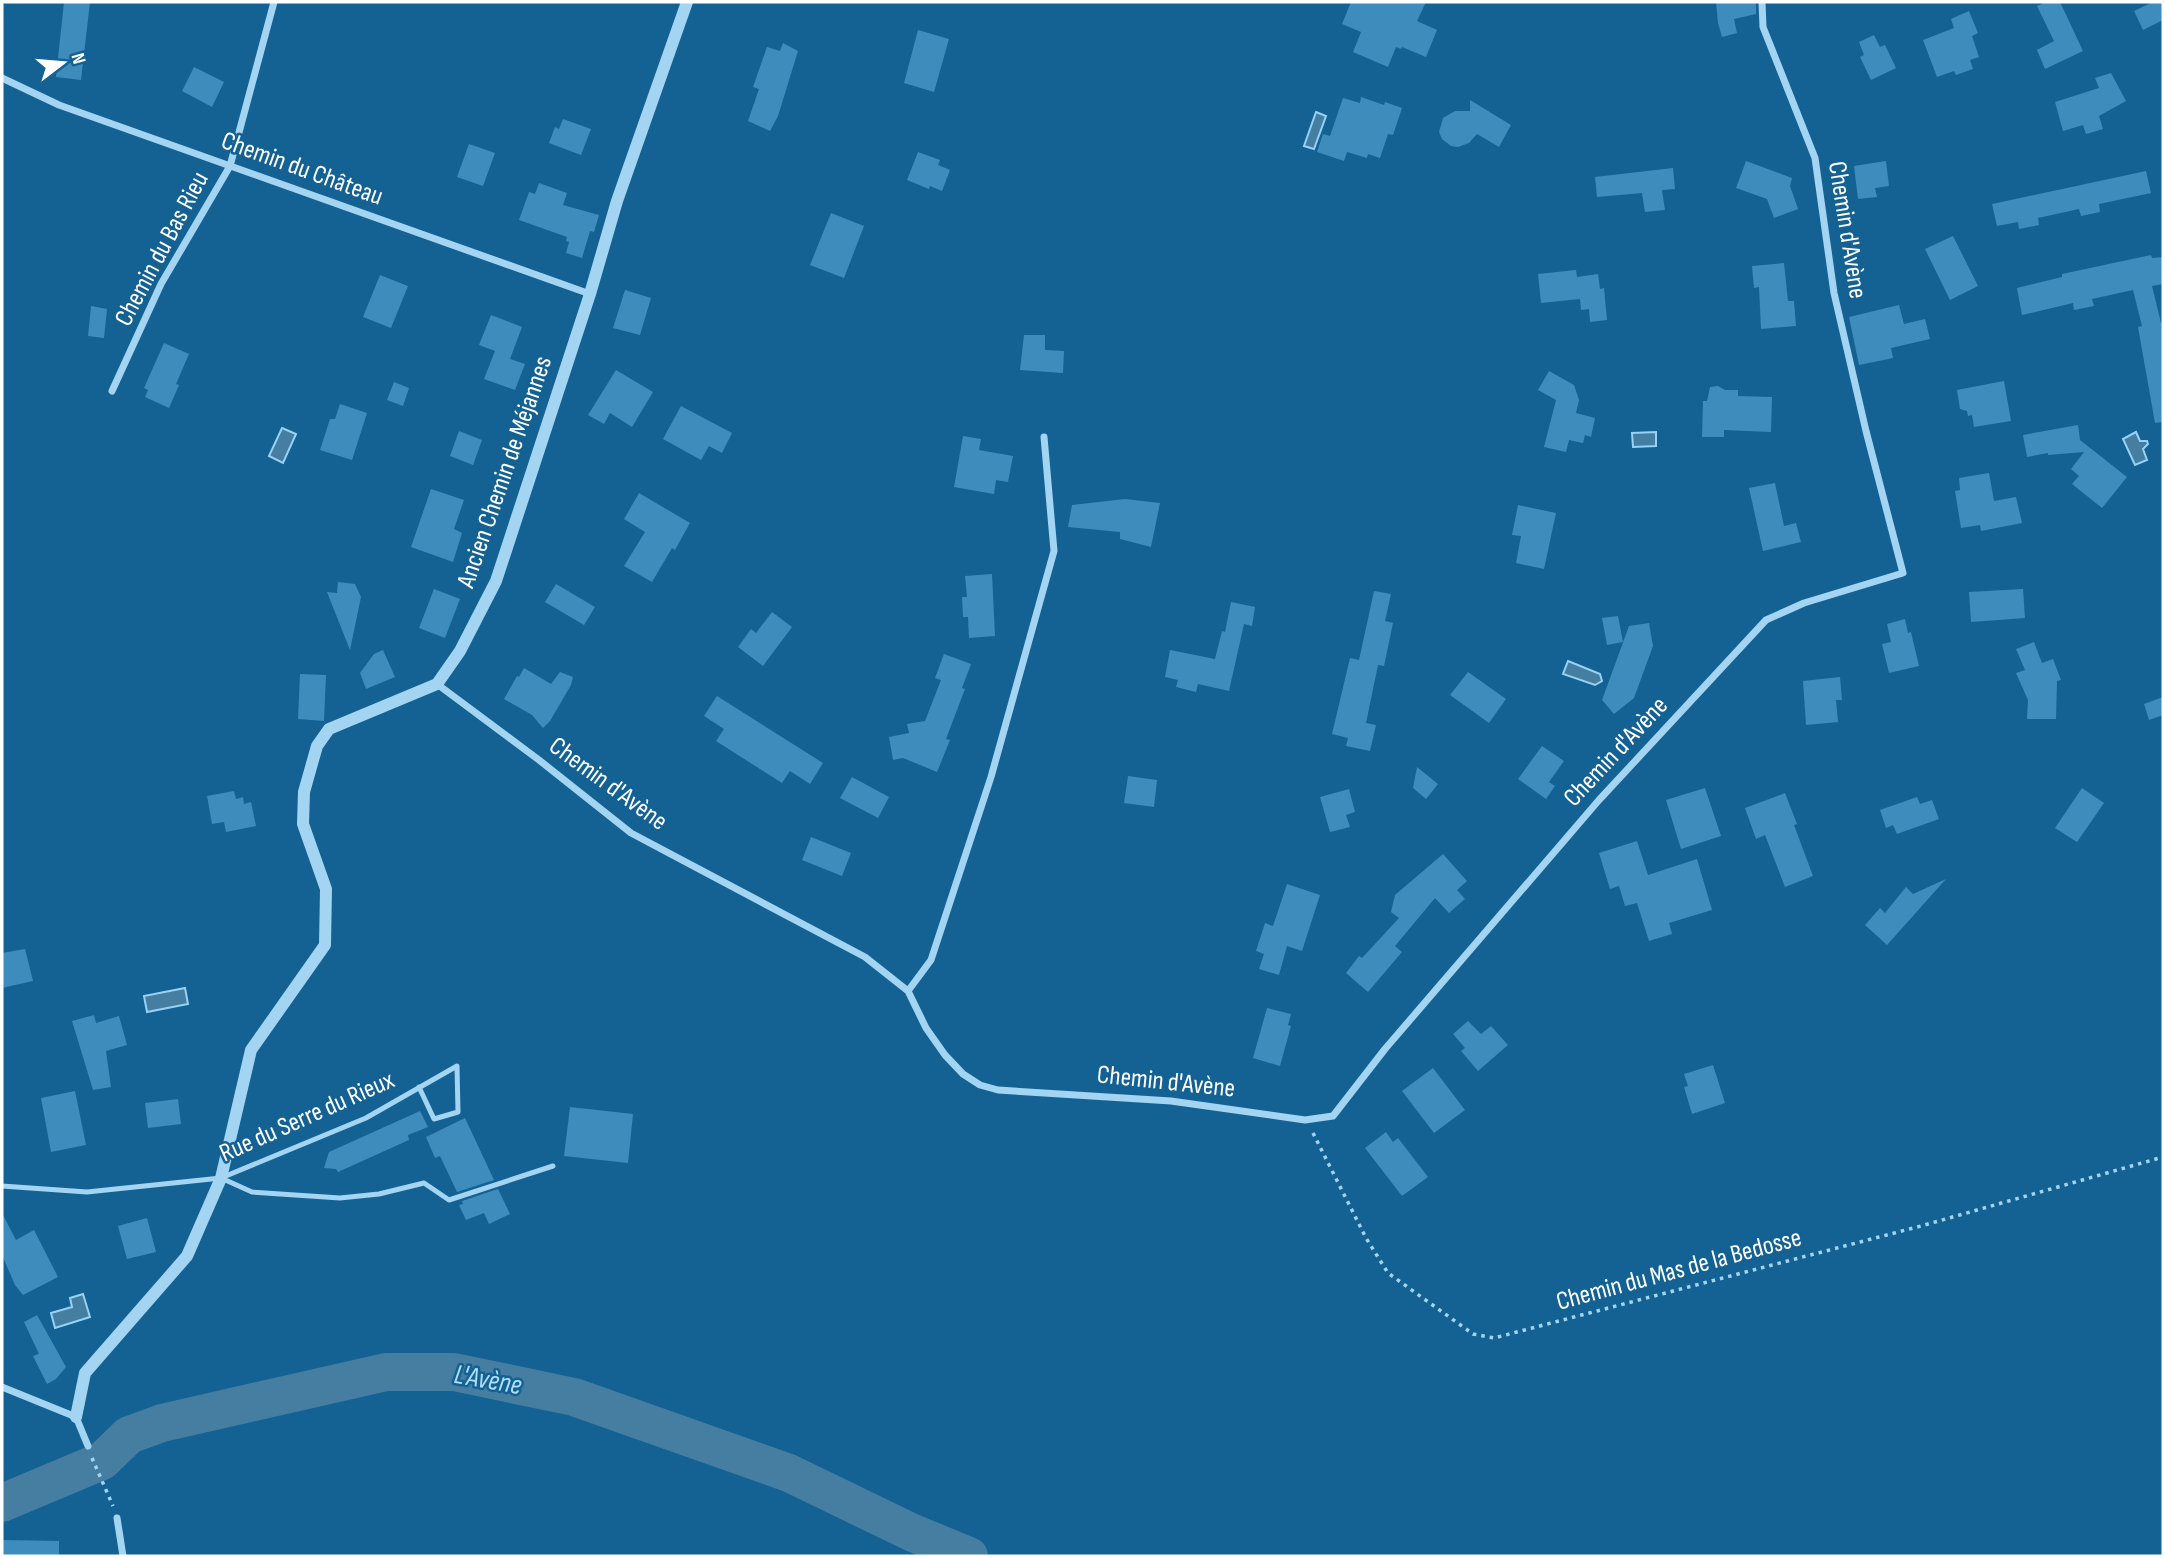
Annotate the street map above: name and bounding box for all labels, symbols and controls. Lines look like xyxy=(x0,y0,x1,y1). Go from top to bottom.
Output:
north arrow xyxy=(28,28,98,98)
text: N xyxy=(65,51,90,67)
street label: Chemin du Château xyxy=(217,125,387,213)
street label: Chemin d'Avène xyxy=(1821,159,1873,301)
street label: Chemin du Bas Rieu xyxy=(108,167,216,331)
street label: Ancien Chemin de Méjannes xyxy=(451,352,559,593)
street label: Chemin d'Avène xyxy=(1557,691,1675,813)
street label: Chemin d'Avène xyxy=(543,731,673,837)
street label: Chemin d'Avène xyxy=(1095,1059,1237,1105)
street label: Rue du Serre du Rieux xyxy=(215,1065,399,1169)
street label: Chemin du Mas de la Bedosse xyxy=(1553,1222,1805,1318)
water label: L'Avène xyxy=(452,1358,524,1402)

